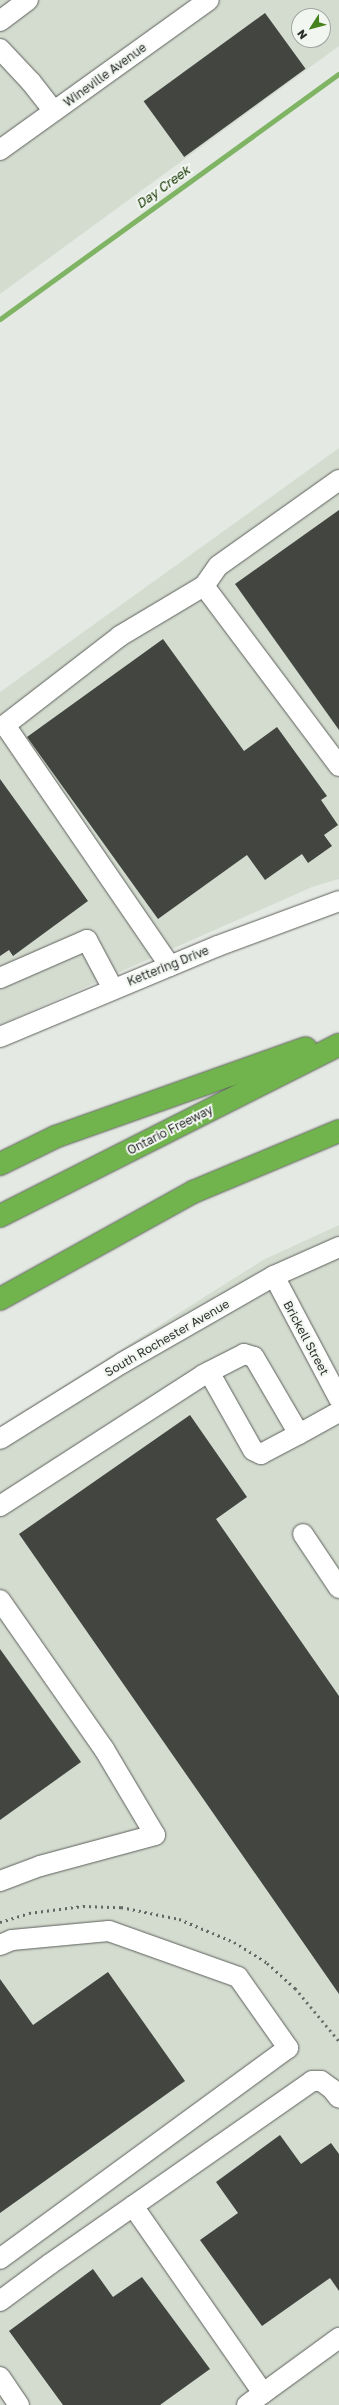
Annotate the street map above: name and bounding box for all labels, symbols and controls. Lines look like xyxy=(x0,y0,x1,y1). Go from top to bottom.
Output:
north arrow xyxy=(291,8,331,48)
text: N xyxy=(294,28,309,42)
street label: Wineville Avenue xyxy=(61,40,149,110)
water label: Day Creek xyxy=(133,162,193,212)
street label: Kettering Drive xyxy=(125,943,211,989)
street label: Ontario Freeway xyxy=(125,1102,215,1158)
street label: South Rochester Avenue xyxy=(102,1296,232,1380)
street label: Brickell Street xyxy=(280,1298,332,1378)

